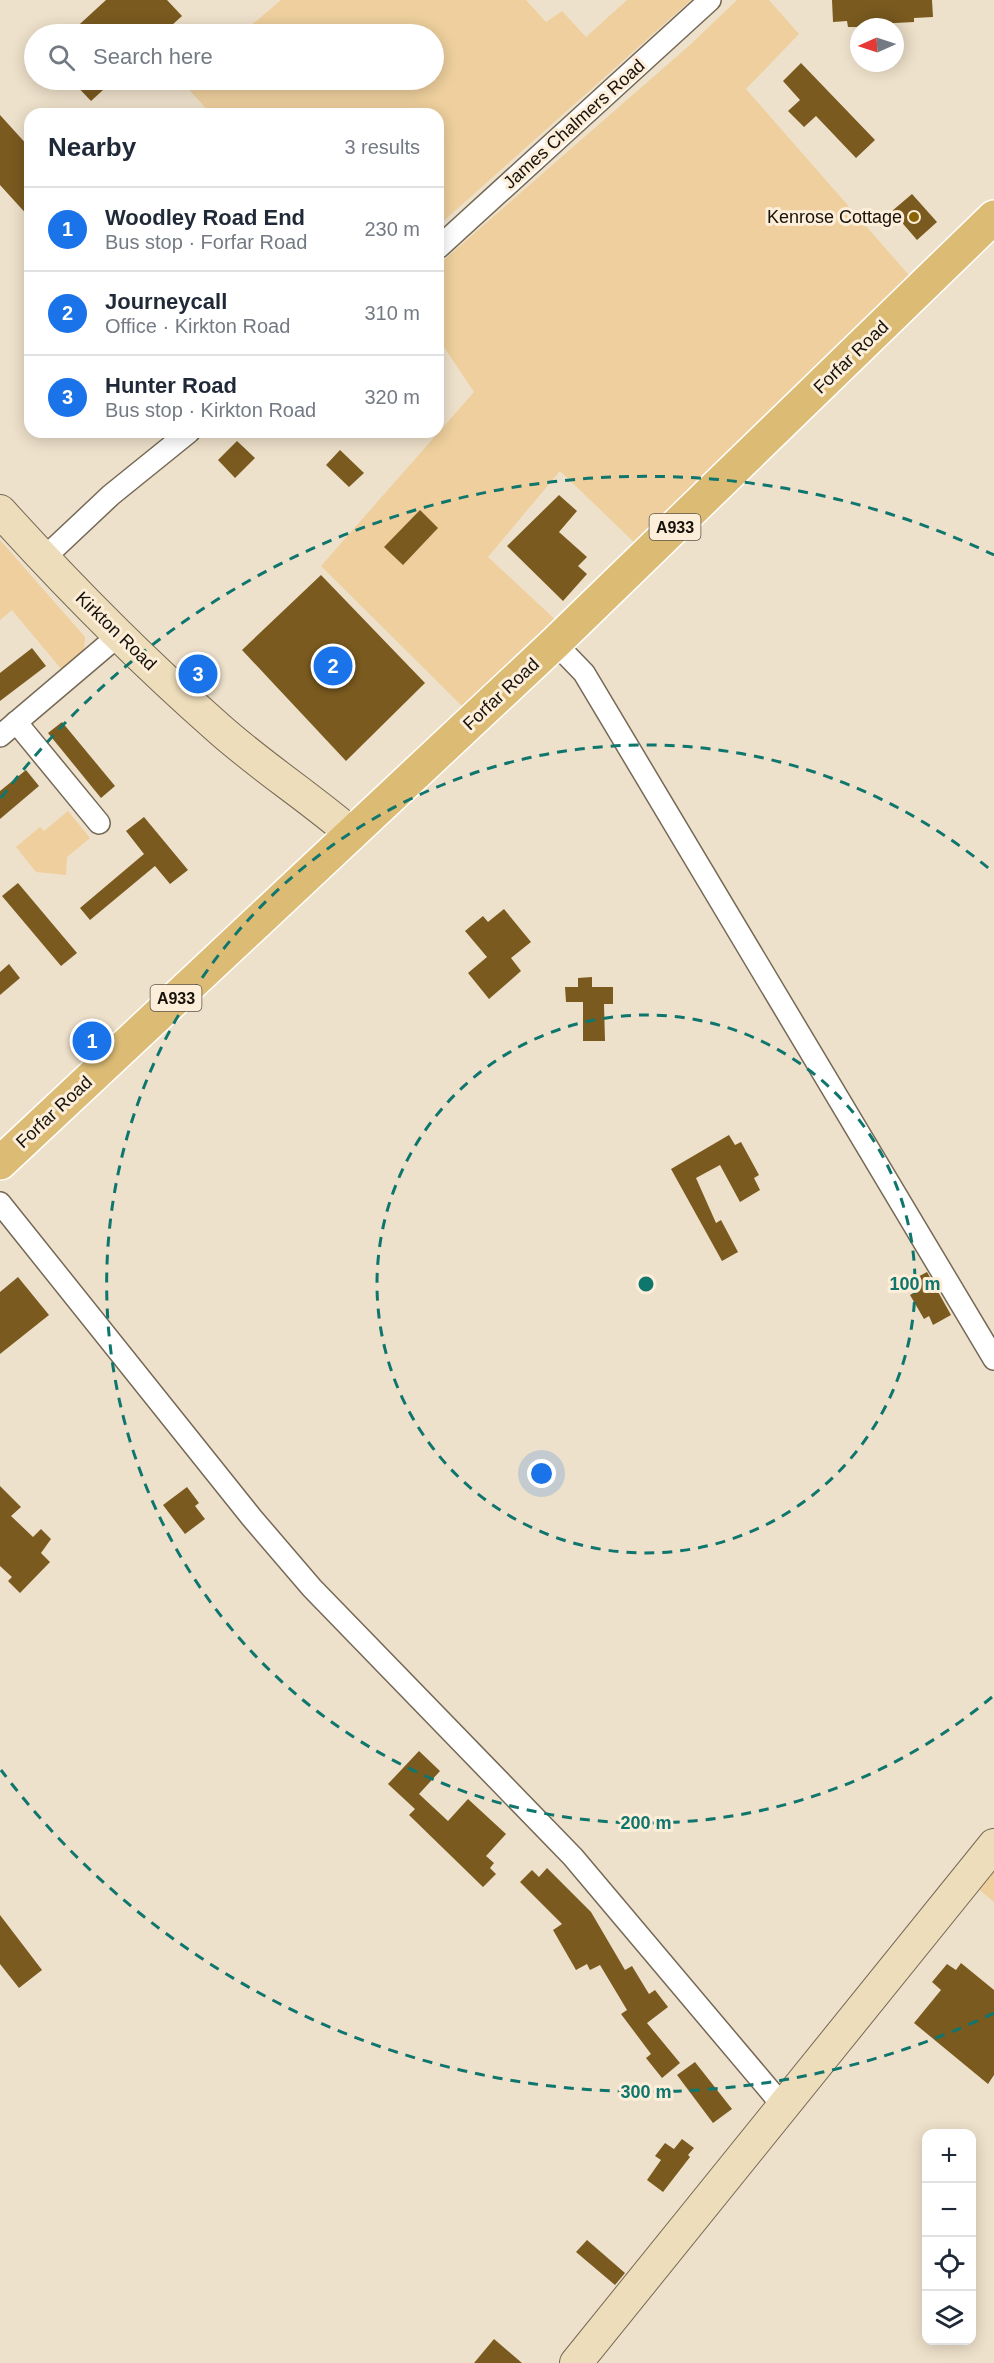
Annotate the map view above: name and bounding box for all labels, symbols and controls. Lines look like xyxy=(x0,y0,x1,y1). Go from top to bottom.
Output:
north arrow xyxy=(850,18,904,72)
search box xyxy=(24,24,444,90)
icon: search xyxy=(45,41,78,74)
text: Search here xyxy=(93,44,213,69)
street label: James Chalmers Road xyxy=(499,55,649,193)
text: Nearby xyxy=(48,132,136,162)
text: 3 results xyxy=(344,136,420,158)
text: Woodley Road End xyxy=(105,205,305,230)
place label: Kenrose Cottage xyxy=(767,207,902,227)
marker: Kenrose Cottage xyxy=(907,210,921,224)
text: 1 xyxy=(62,218,73,240)
text: 230 m xyxy=(364,218,420,240)
text: Bus stop · Forfar Road xyxy=(105,231,307,253)
text: Journeycall xyxy=(105,289,227,314)
text: 2 xyxy=(62,302,73,324)
text: 310 m xyxy=(364,302,420,324)
text: Office · Kirkton Road xyxy=(105,315,290,337)
street label: Forfar Road xyxy=(810,316,892,398)
text: Hunter Road xyxy=(105,373,237,398)
text: 3 xyxy=(62,386,73,408)
text: 320 m xyxy=(364,386,420,408)
text: Bus stop · Kirkton Road xyxy=(105,399,316,421)
road number: A933 xyxy=(650,514,700,540)
street label: Kirkton Road xyxy=(72,588,160,674)
pin: 2 xyxy=(314,644,352,688)
pin: 3 xyxy=(178,652,218,696)
street label: Forfar Road xyxy=(459,654,543,734)
road number: A933 xyxy=(150,985,201,1011)
pin: 1 xyxy=(72,1018,112,1064)
street label: Forfar Road xyxy=(12,1072,96,1152)
centre of rings xyxy=(636,1274,656,1294)
text: 100 m xyxy=(889,1274,941,1294)
your location xyxy=(527,1459,556,1488)
text: 200 m xyxy=(620,1813,672,1833)
text: 300 m xyxy=(620,2082,672,2102)
map controls xyxy=(922,2129,976,2345)
button: + xyxy=(922,2129,976,2183)
button: − xyxy=(922,2183,976,2237)
button: locate xyxy=(922,2237,976,2291)
button: layers xyxy=(922,2291,976,2345)

